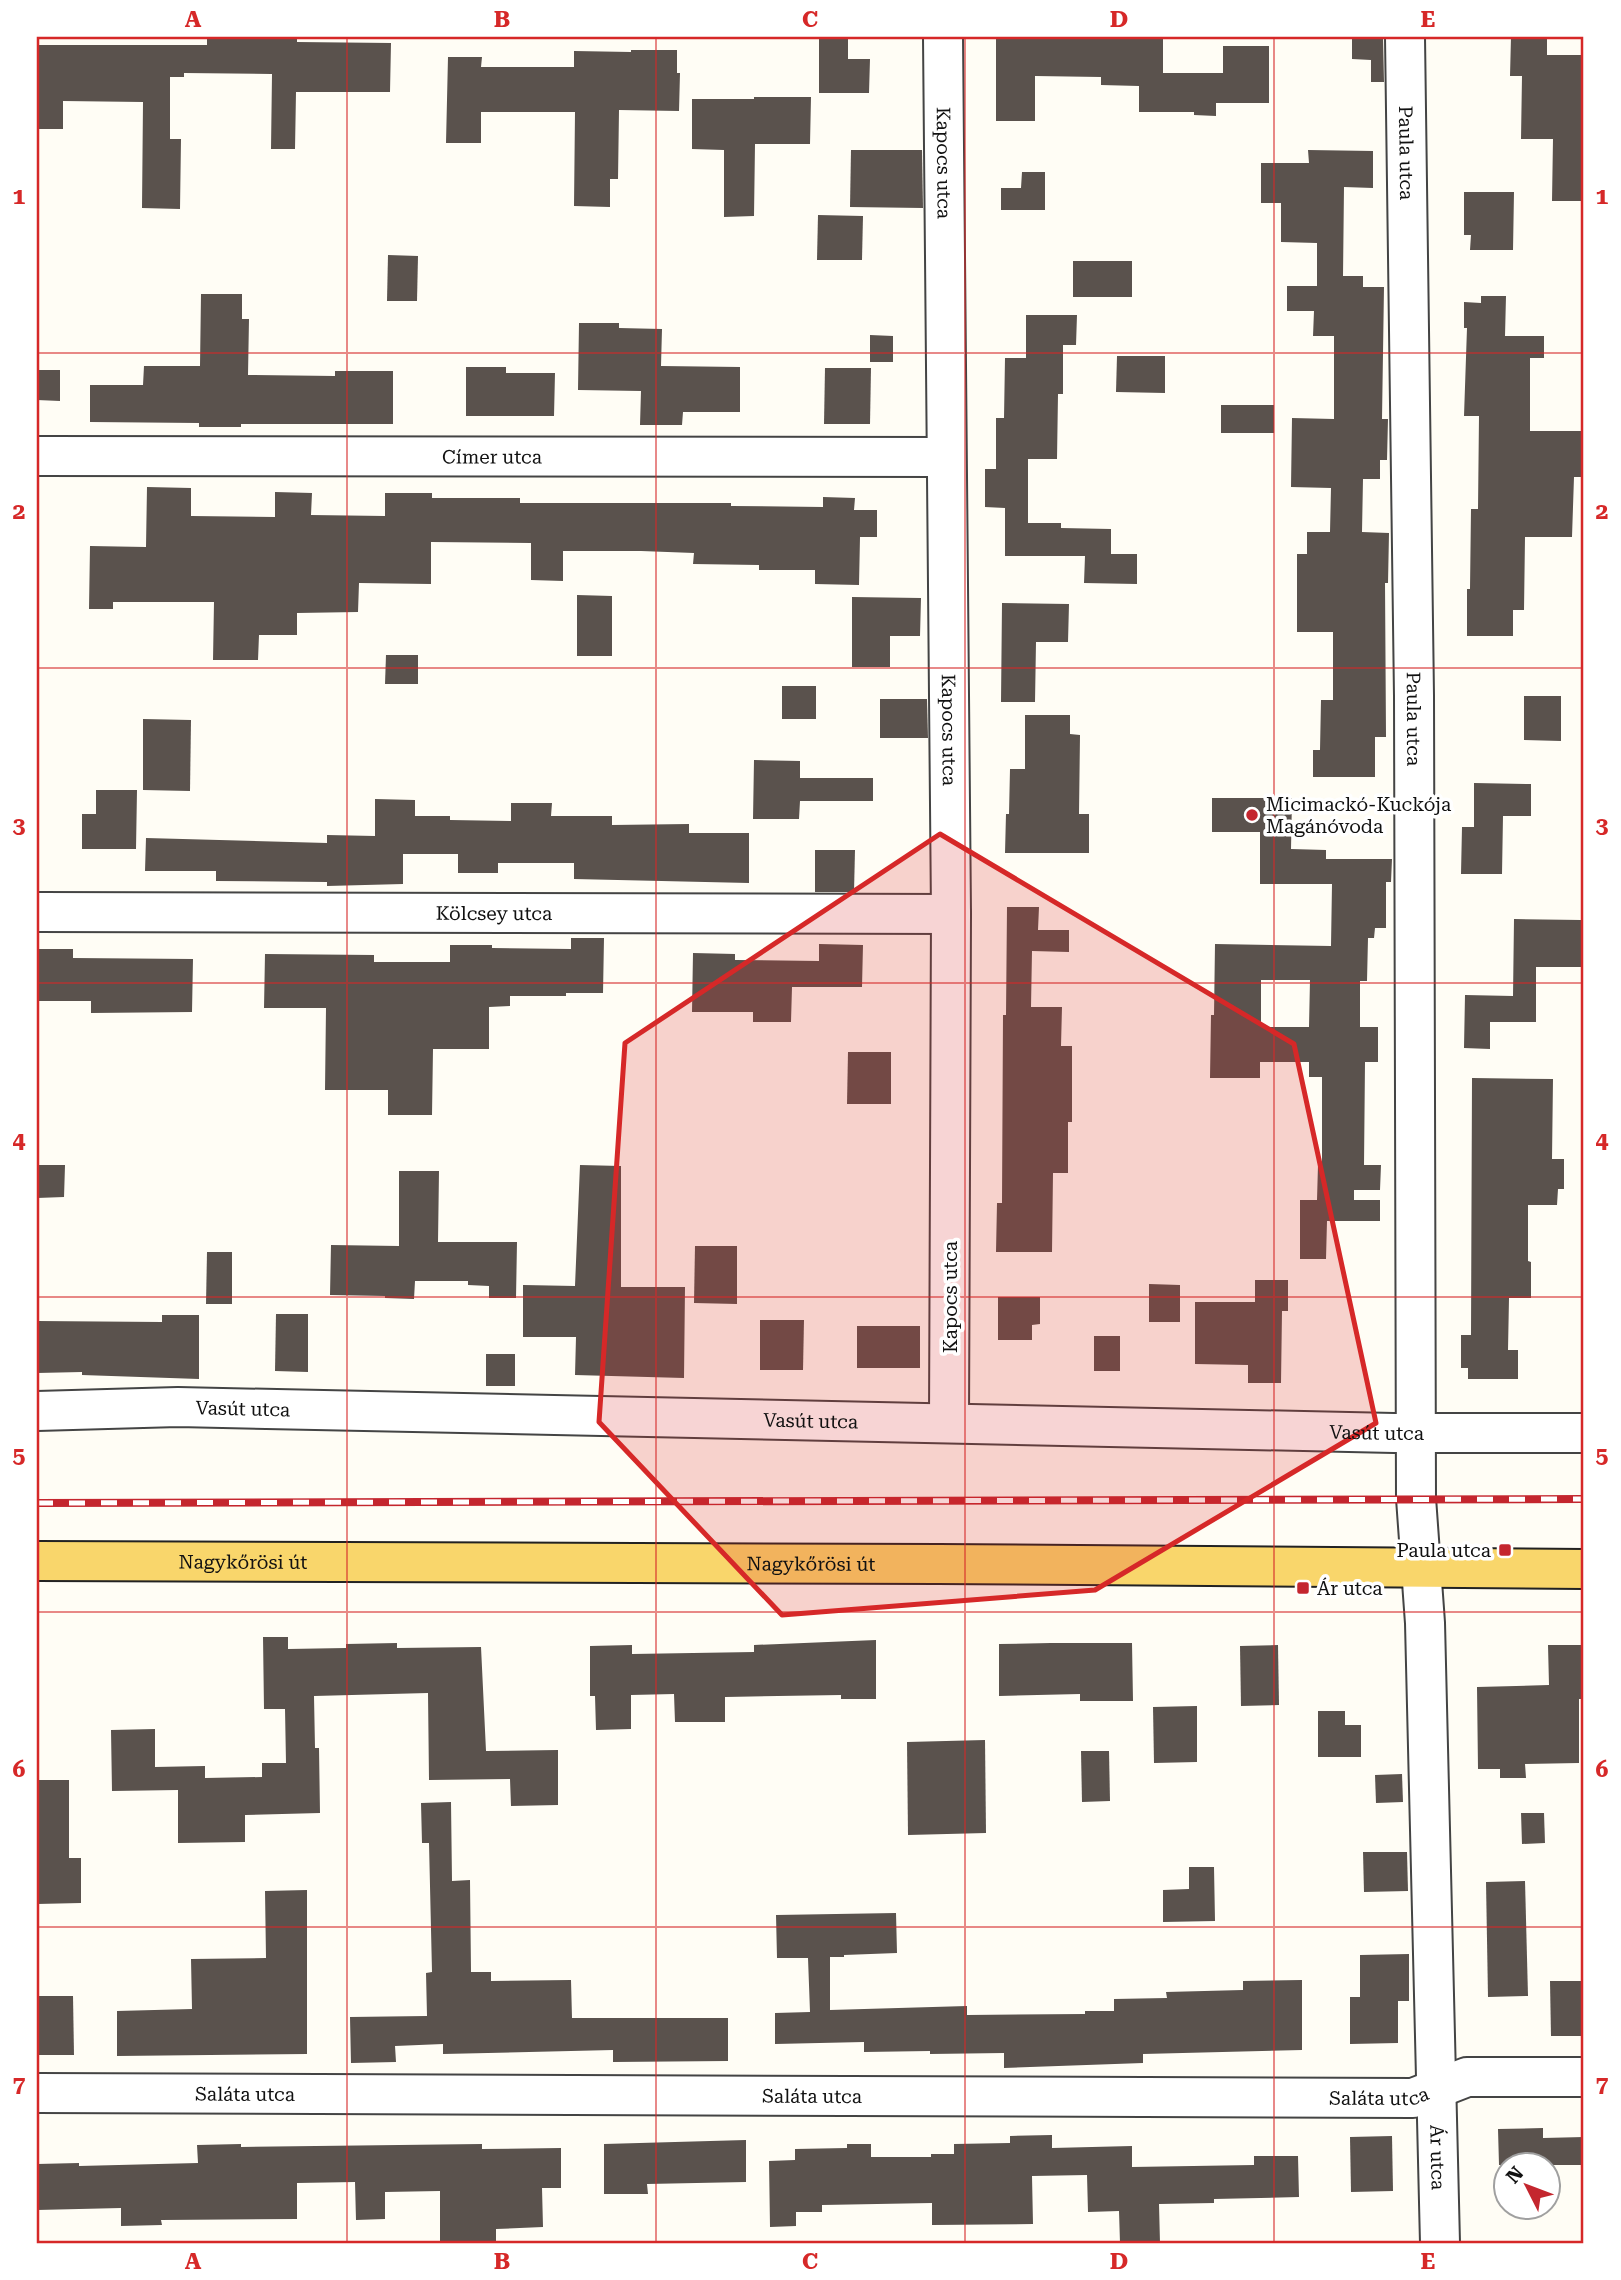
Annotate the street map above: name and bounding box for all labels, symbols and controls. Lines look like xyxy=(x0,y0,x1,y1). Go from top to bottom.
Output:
text: A xyxy=(185,6,202,33)
text: B xyxy=(494,6,510,33)
text: C xyxy=(802,6,818,33)
text: D xyxy=(1110,6,1128,33)
text: E xyxy=(1421,6,1435,33)
street label: Paula utca xyxy=(1394,106,1418,201)
street label: Kapocs utca xyxy=(932,107,956,220)
text: 1 xyxy=(13,183,26,210)
text: 1 xyxy=(1596,183,1609,210)
street label: Címer utca xyxy=(442,445,543,469)
text: 2 xyxy=(13,498,25,525)
text: 2 xyxy=(1596,498,1608,525)
street label: Paula utca xyxy=(1402,672,1425,767)
street label: Kapocs utca xyxy=(937,674,961,787)
place label: Micimackó-Kuckója Magánóvoda xyxy=(1266,793,1452,838)
marker: Micimackó-Kuckója Magánóvoda xyxy=(1244,807,1260,823)
text: 3 xyxy=(13,812,26,839)
text: 3 xyxy=(1596,812,1609,839)
street label: Kölcsey utca xyxy=(436,902,553,925)
text: 4 xyxy=(13,1127,26,1154)
text: 4 xyxy=(1596,1127,1609,1154)
street label: Kapocs utca xyxy=(939,1240,962,1353)
street label: Vasút utca xyxy=(195,1396,291,1421)
street label: Vasút utca xyxy=(763,1409,859,1434)
street label: Vasút utca xyxy=(1329,1421,1425,1445)
text: 5 xyxy=(13,1442,26,1469)
text: 5 xyxy=(1596,1442,1609,1469)
place label: Paula utca xyxy=(1397,1539,1492,1562)
marker: Paula utca xyxy=(1497,1542,1513,1558)
street label: Nagykőrösi út xyxy=(179,1550,307,1574)
street label: Nagykőrösi út xyxy=(747,1552,875,1576)
place label: Ár utca xyxy=(1317,1577,1383,1600)
marker: Ár utca xyxy=(1295,1580,1311,1596)
text: 6 xyxy=(13,1756,26,1783)
text: 6 xyxy=(1596,1756,1609,1783)
text: 7 xyxy=(13,2071,26,2098)
text: 7 xyxy=(1596,2071,1609,2098)
street label: Saláta utca xyxy=(1329,2082,1433,2111)
street label: Saláta utca xyxy=(195,2083,296,2106)
street label: Saláta utca xyxy=(762,2085,863,2108)
street label: Ár utca xyxy=(1425,2124,1450,2191)
north arrow xyxy=(1492,2150,1562,2220)
text: N xyxy=(1501,2162,1528,2188)
text: A xyxy=(185,2248,202,2275)
text: B xyxy=(494,2248,510,2275)
text: C xyxy=(802,2248,818,2275)
text: D xyxy=(1110,2248,1128,2275)
text: E xyxy=(1421,2248,1435,2275)

